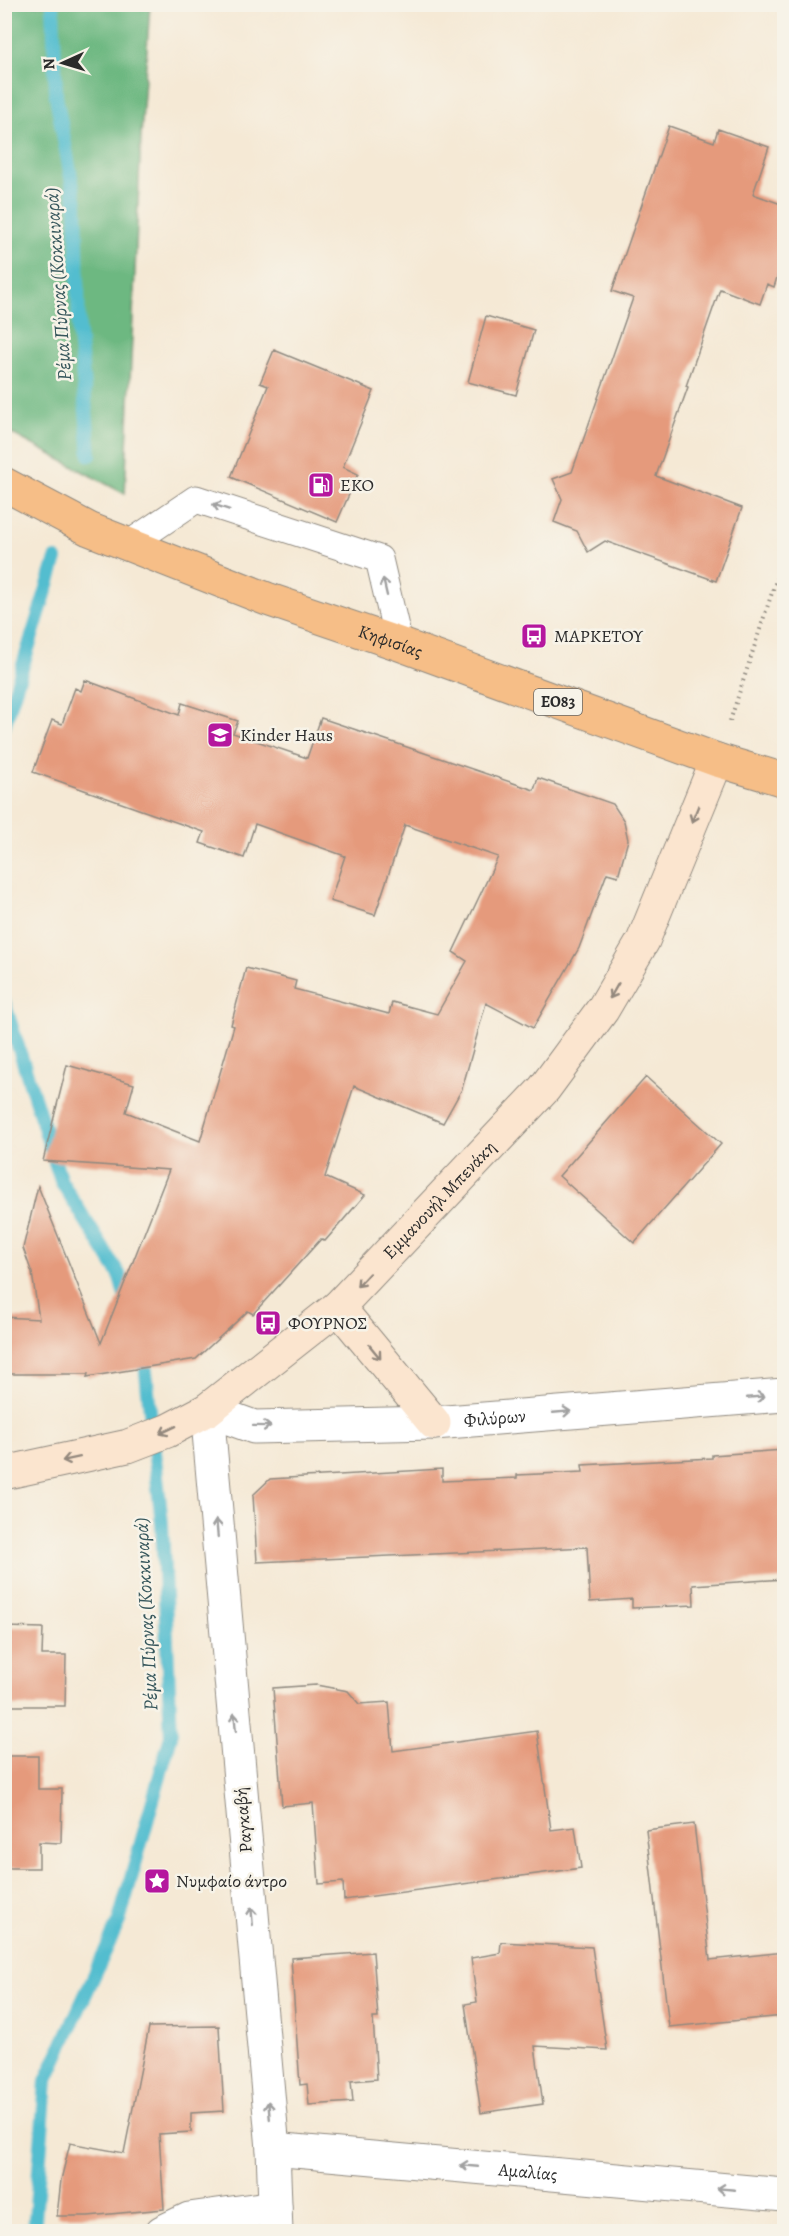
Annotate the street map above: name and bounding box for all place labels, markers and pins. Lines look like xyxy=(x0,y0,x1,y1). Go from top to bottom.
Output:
fuel station icon: EKO xyxy=(306,470,336,500)
place label: EKO xyxy=(340,473,374,497)
bus stop icon: ΜΑΡΚΕΤΟΥ xyxy=(519,621,549,651)
place label: ΜΑΡΚΕΤΟΥ xyxy=(554,624,644,648)
school or university icon: Kinder Haus xyxy=(205,720,235,750)
place label: Kinder Haus xyxy=(240,723,333,747)
bus stop icon: ΦΟΥΡΝΟΣ xyxy=(253,1308,283,1338)
place label: ΦΟΥΡΝΟΣ xyxy=(288,1311,367,1335)
place icon: Νυμφαίο άντρο xyxy=(142,1866,172,1896)
place label: Νυμφαίο άντρο xyxy=(176,1869,287,1893)

